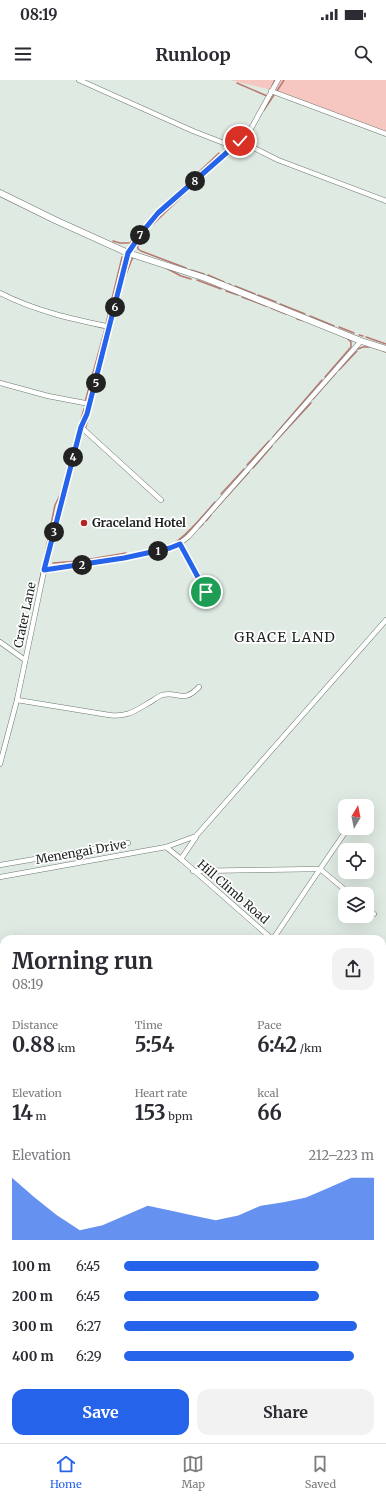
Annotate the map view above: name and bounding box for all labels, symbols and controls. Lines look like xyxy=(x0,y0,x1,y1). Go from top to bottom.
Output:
text: 08:19 xyxy=(20,5,58,24)
icon: menu xyxy=(12,43,34,65)
text: Runloop xyxy=(155,43,231,66)
icon: search xyxy=(352,43,374,65)
pin xyxy=(223,124,257,158)
icon: check xyxy=(229,130,251,152)
pin: 8 xyxy=(185,171,205,191)
text: 8 xyxy=(192,174,198,188)
pin: 7 xyxy=(130,225,150,245)
text: 7 xyxy=(137,228,143,242)
pin: 6 xyxy=(105,297,125,317)
text: 6 xyxy=(112,300,118,314)
pin: 5 xyxy=(86,373,106,393)
text: 5 xyxy=(93,376,99,390)
pin: 4 xyxy=(63,447,83,467)
text: 4 xyxy=(70,450,77,464)
place label: Graceland Hotel xyxy=(92,515,186,530)
marker: Graceland Hotel xyxy=(79,518,89,528)
pin: 3 xyxy=(44,522,64,542)
text: 3 xyxy=(51,525,57,539)
pin: 1 xyxy=(148,541,168,561)
text: 1 xyxy=(155,544,161,558)
pin: 2 xyxy=(72,555,92,575)
text: 2 xyxy=(79,558,85,572)
pin xyxy=(189,575,223,609)
street label: Crater Lane xyxy=(10,581,39,649)
icon: arrive xyxy=(195,581,217,603)
district label: GRACE LAND xyxy=(234,628,336,646)
north arrow xyxy=(338,799,374,835)
map controls xyxy=(338,799,374,923)
street label: Menengai Drive xyxy=(34,836,127,867)
button: locate xyxy=(338,843,374,879)
street label: Hill Climb Road xyxy=(194,856,272,927)
button: layers xyxy=(338,887,374,923)
text: Morning run xyxy=(12,947,153,975)
button: share xyxy=(332,948,374,990)
text: 08:19 xyxy=(12,976,43,993)
text: Distance xyxy=(12,1018,58,1032)
text: Time xyxy=(135,1018,163,1032)
text: Pace xyxy=(257,1018,281,1032)
text: 0.88 xyxy=(12,1032,55,1057)
text: 5:54 xyxy=(135,1032,175,1057)
text: 6:42 xyxy=(257,1032,297,1057)
text: km xyxy=(55,1041,75,1055)
text: /km xyxy=(297,1041,322,1055)
text: Elevation xyxy=(12,1086,62,1100)
text: Heart rate xyxy=(135,1086,187,1100)
text: kcal xyxy=(257,1086,279,1100)
text: 14 xyxy=(12,1100,33,1125)
text: 153 xyxy=(135,1100,166,1125)
text: 66 xyxy=(257,1100,282,1125)
text: m xyxy=(33,1109,46,1123)
text: bpm xyxy=(166,1109,193,1123)
text: Elevation xyxy=(12,1147,71,1164)
text: 212–223 m xyxy=(308,1147,374,1164)
text: 100 m xyxy=(12,1258,51,1275)
text: 6:45 xyxy=(76,1258,100,1275)
text: 200 m xyxy=(12,1288,53,1305)
text: 6:45 xyxy=(76,1288,100,1305)
text: 300 m xyxy=(12,1318,53,1335)
text: 6:27 xyxy=(76,1318,101,1335)
text: 400 m xyxy=(12,1348,54,1365)
text: 6:29 xyxy=(76,1348,102,1365)
button: Save xyxy=(12,1389,189,1435)
button: Share xyxy=(197,1389,374,1435)
tab: Home xyxy=(50,1453,82,1491)
tab: Map xyxy=(182,1453,205,1491)
tab: Saved xyxy=(305,1453,336,1491)

